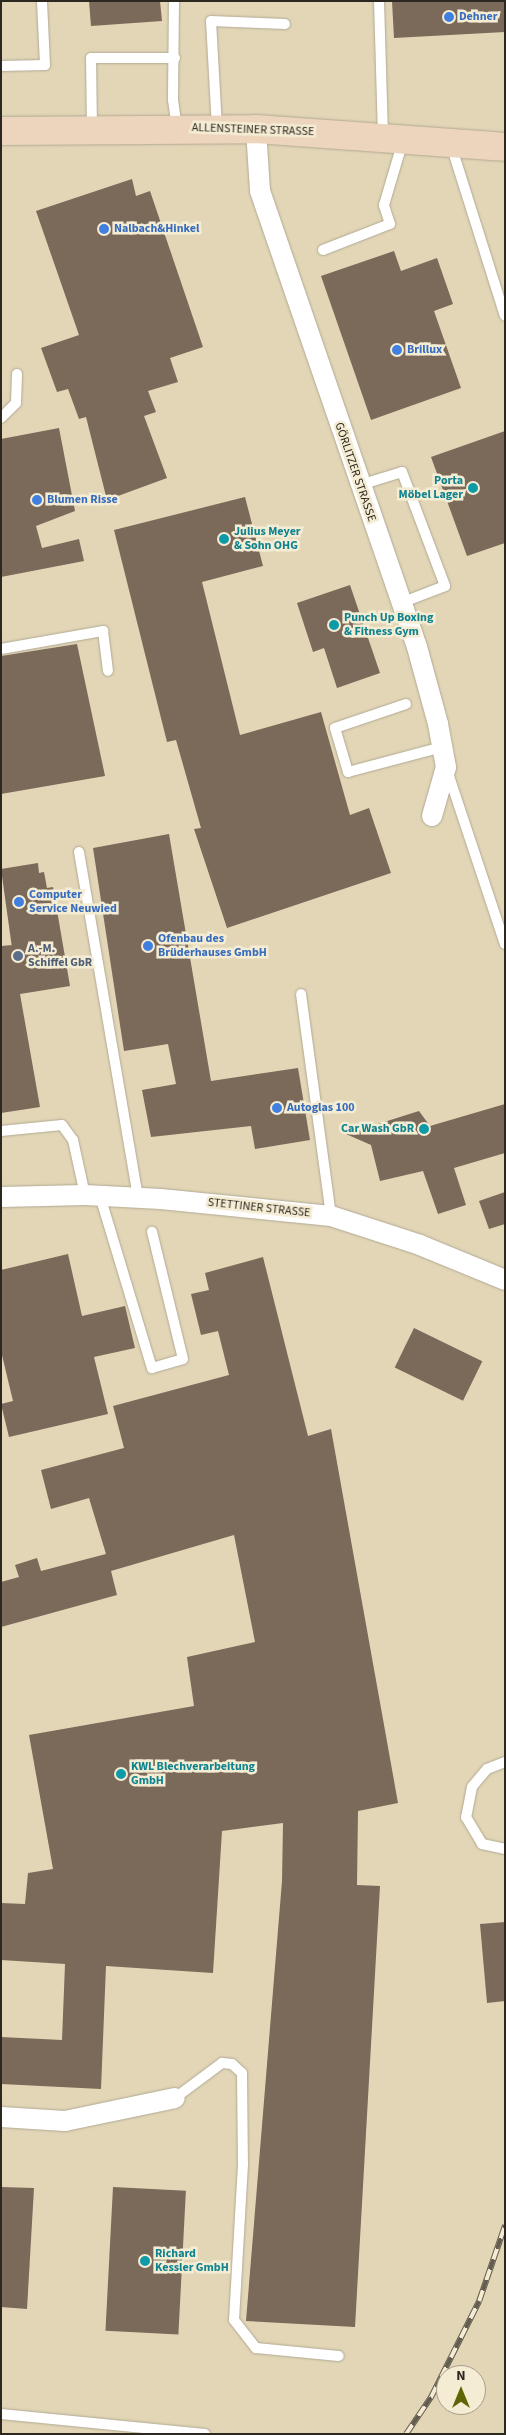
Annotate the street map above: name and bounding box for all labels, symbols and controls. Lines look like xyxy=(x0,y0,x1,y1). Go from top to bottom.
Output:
place label: Dehner xyxy=(459,10,498,24)
marker: Dehner xyxy=(443,11,455,23)
street label: ALLENSTEINER STRASSE xyxy=(192,121,314,139)
place label: Nalbach&Hinkel xyxy=(114,222,199,236)
marker: Nalbach&Hinkel xyxy=(98,223,110,235)
place label: Brillux xyxy=(407,343,442,357)
marker: Brillux xyxy=(391,344,403,356)
street label: GÖRLITZER STRASSE xyxy=(331,421,379,523)
place label: Porta Möbel Lager xyxy=(399,474,463,502)
marker: Porta Möbel Lager xyxy=(467,482,479,494)
place label: Blumen Risse xyxy=(47,493,118,507)
marker: Blumen Risse xyxy=(31,494,43,506)
place label: Julius Meyer & Sohn OHG xyxy=(234,525,301,553)
marker: Julius Meyer & Sohn OHG xyxy=(218,533,230,545)
place label: Punch Up Boxing & Fitness Gym xyxy=(344,611,433,639)
marker: Punch Up Boxing & Fitness Gym xyxy=(328,619,340,631)
place label: Computer Service Neuwied xyxy=(29,888,117,916)
marker: Computer Service Neuwied xyxy=(13,896,25,908)
place label: Ofenbau des Brüderhauses GmbH xyxy=(158,932,267,960)
marker: Ofenbau des Brüderhauses GmbH xyxy=(142,940,154,952)
place label: A.-M. Schiffel GbR xyxy=(28,942,92,970)
marker: A.-M. Schiffel GbR xyxy=(12,950,24,962)
place label: Autoglas 100 xyxy=(287,1101,355,1115)
marker: Autoglas 100 xyxy=(271,1102,283,1114)
place label: Car Wash GbR xyxy=(341,1122,414,1136)
marker: Car Wash GbR xyxy=(418,1123,430,1135)
street label: STETTINER STRASSE xyxy=(207,1195,311,1221)
place label: KWL Blechverarbeitung GmbH xyxy=(131,1760,255,1788)
marker: KWL Blechverarbeitung GmbH xyxy=(115,1768,127,1780)
place label: Richard Kessler GmbH xyxy=(155,2247,229,2275)
marker: Richard Kessler GmbH xyxy=(139,2255,151,2267)
north arrow xyxy=(436,2365,486,2415)
text: N xyxy=(456,2366,466,2386)

